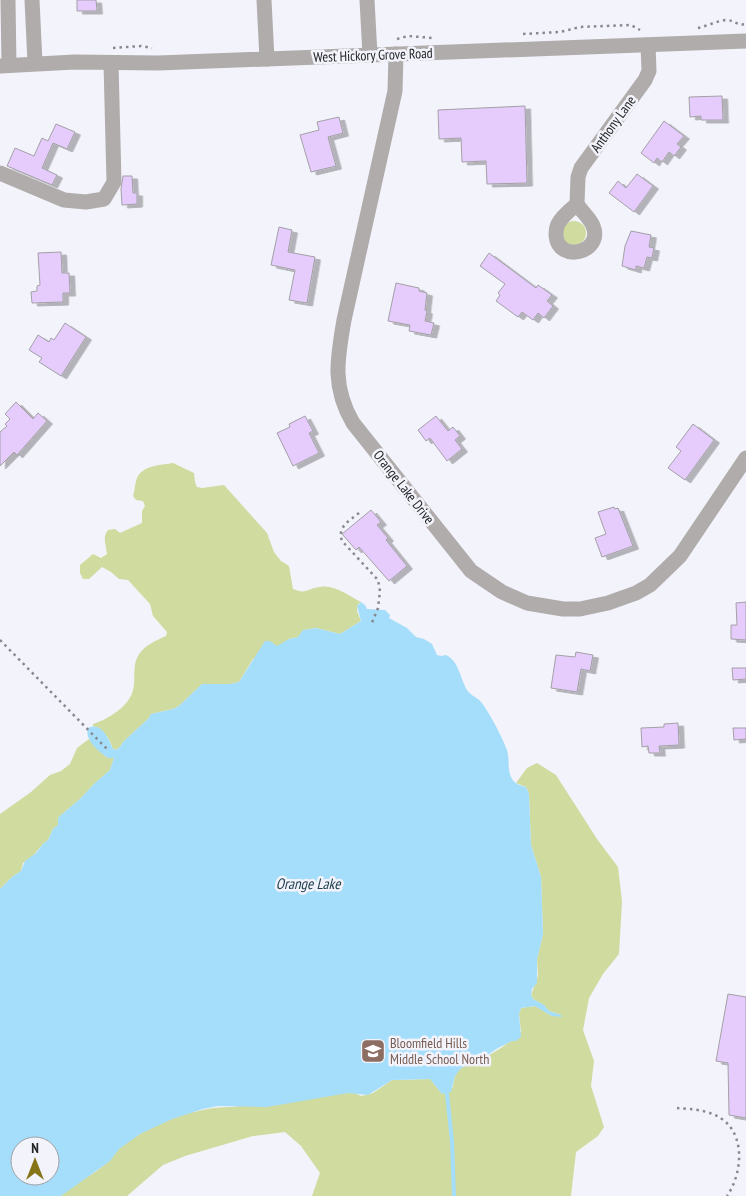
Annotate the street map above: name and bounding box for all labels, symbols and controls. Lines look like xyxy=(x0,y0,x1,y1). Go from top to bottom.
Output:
street label: West Hickory Grove Road xyxy=(313,44,433,66)
street label: Anthony Lane xyxy=(586,92,640,156)
street label: Orange Lake Drive xyxy=(370,446,439,528)
water label: Orange Lake xyxy=(276,874,341,893)
place label: Bloomfield Hills Middle School North xyxy=(390,1034,489,1068)
school or university icon: Bloomfield Hills Middle School North xyxy=(360,1038,386,1064)
north arrow xyxy=(10,1136,60,1186)
text: N xyxy=(31,1139,39,1157)

